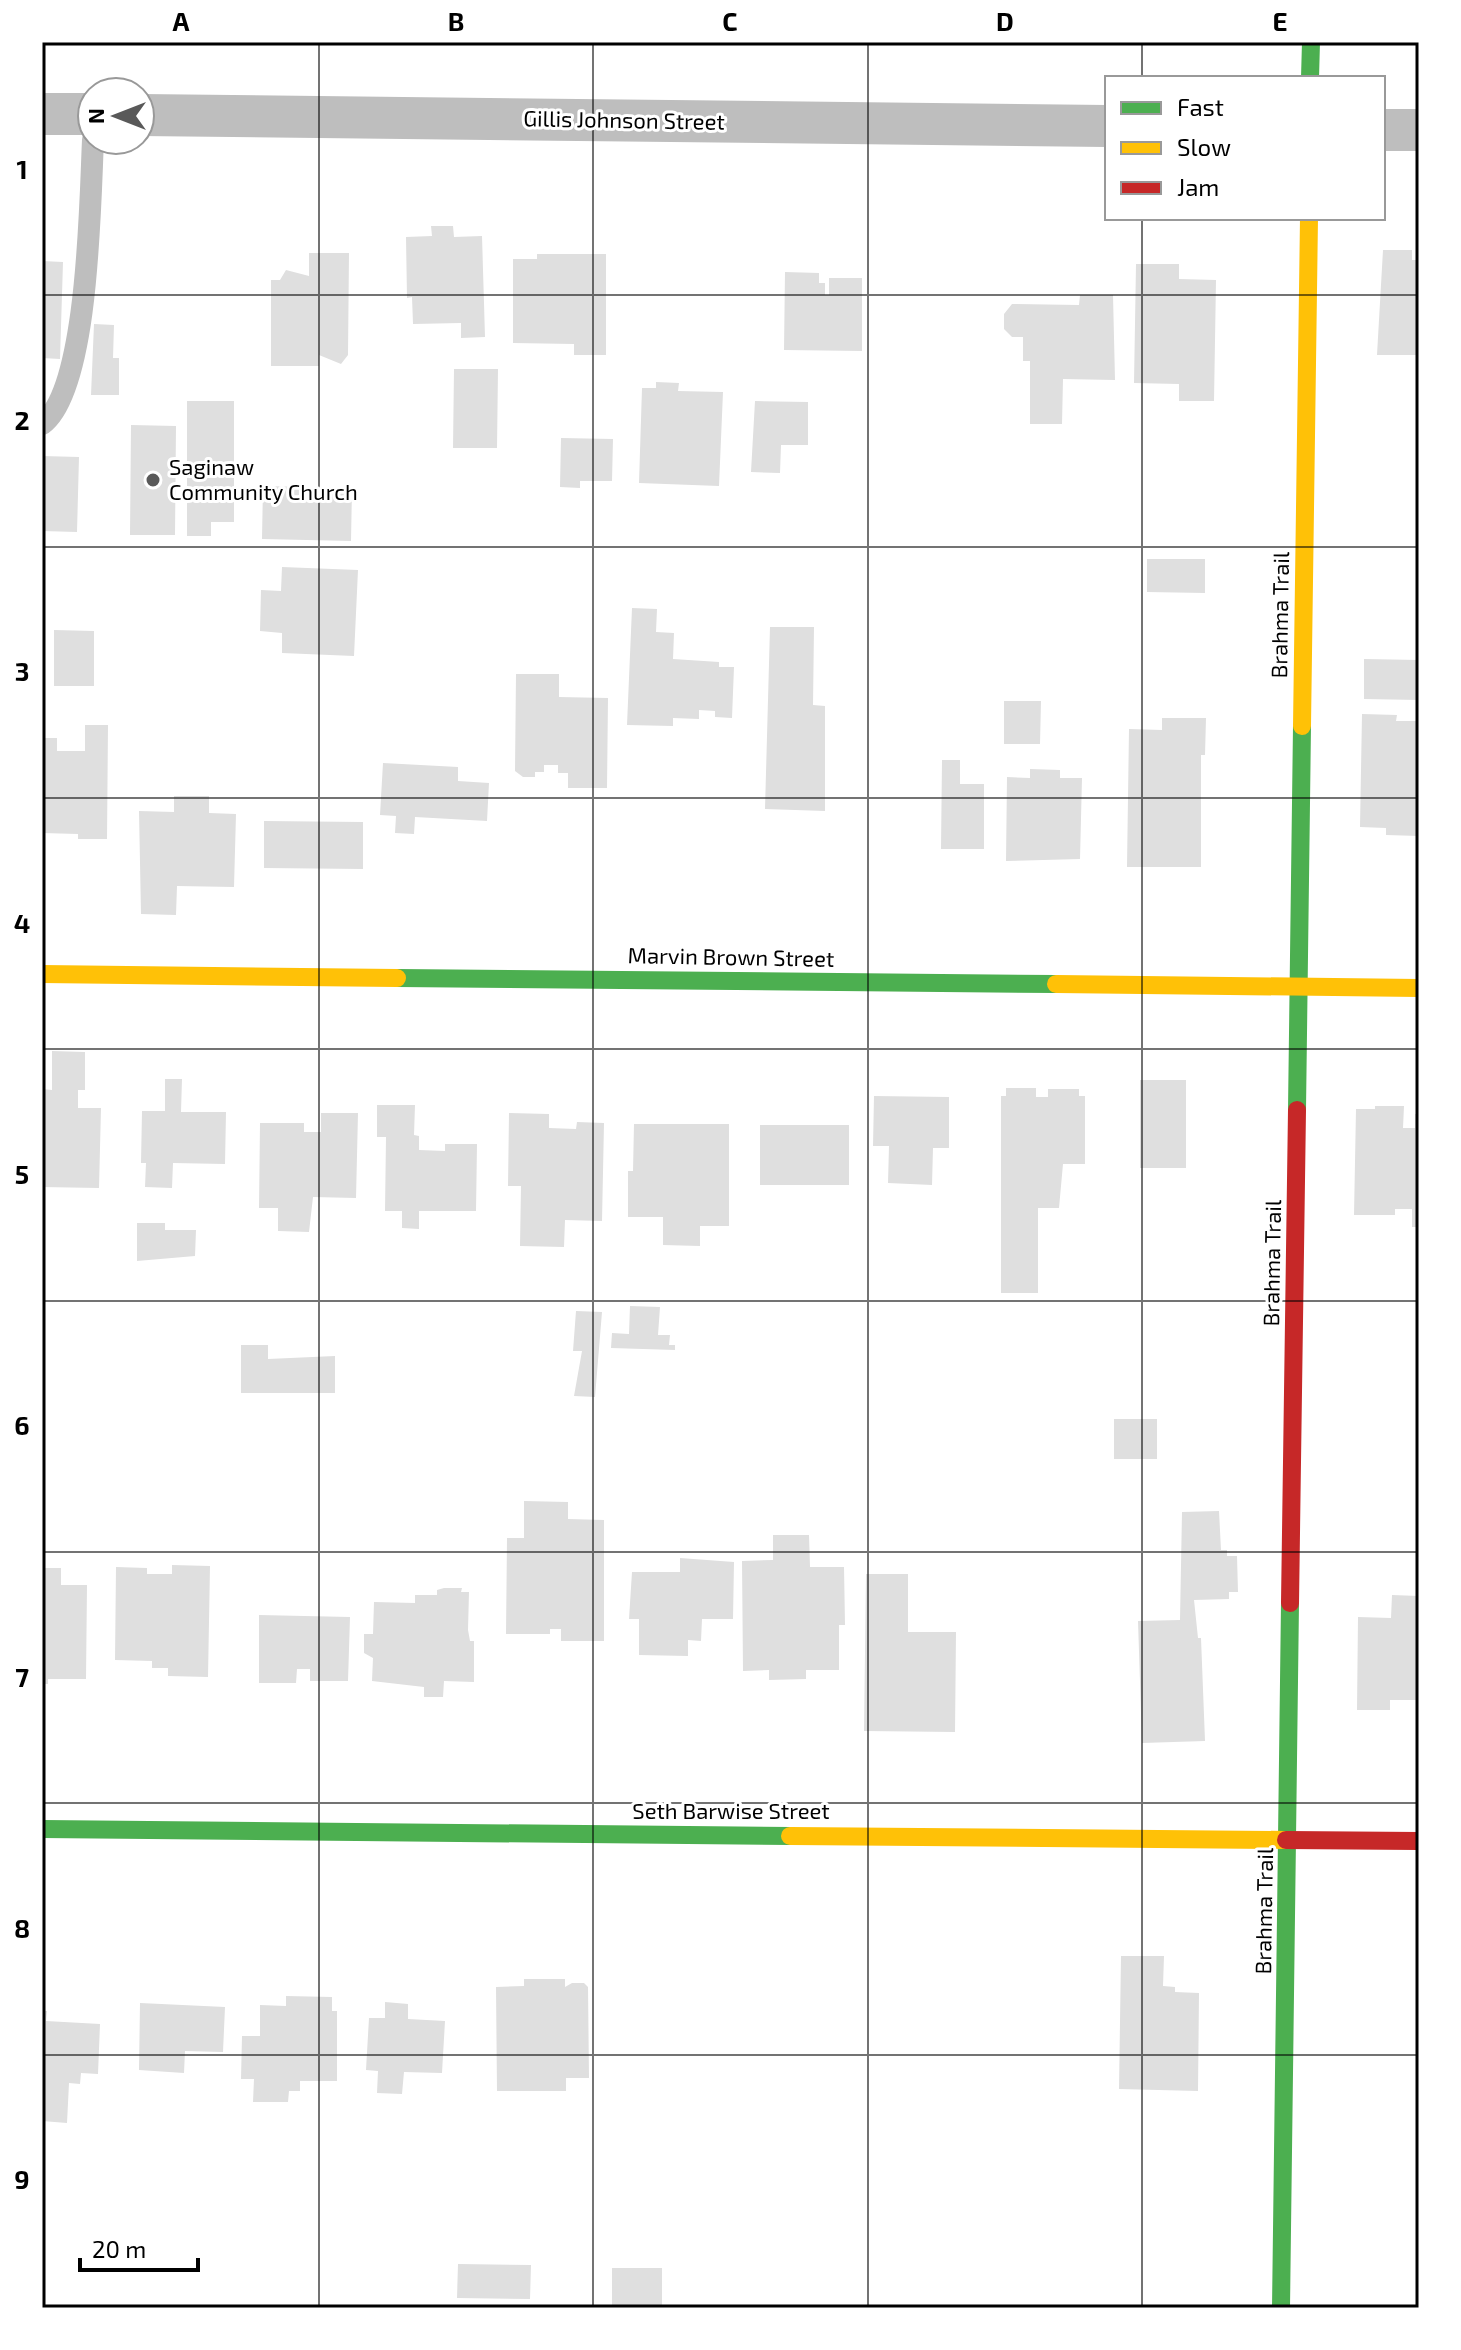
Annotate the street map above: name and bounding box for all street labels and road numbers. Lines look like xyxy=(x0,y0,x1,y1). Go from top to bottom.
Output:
street label: Gillis Johnson Street xyxy=(523,104,725,134)
street label: Brahma Trail xyxy=(1265,551,1293,679)
street label: Marvin Brown Street xyxy=(628,941,835,971)
street label: Brahma Trail xyxy=(1257,1199,1285,1327)
street label: Seth Barwise Street xyxy=(632,1797,830,1823)
street label: Brahma Trail xyxy=(1249,1847,1277,1975)

